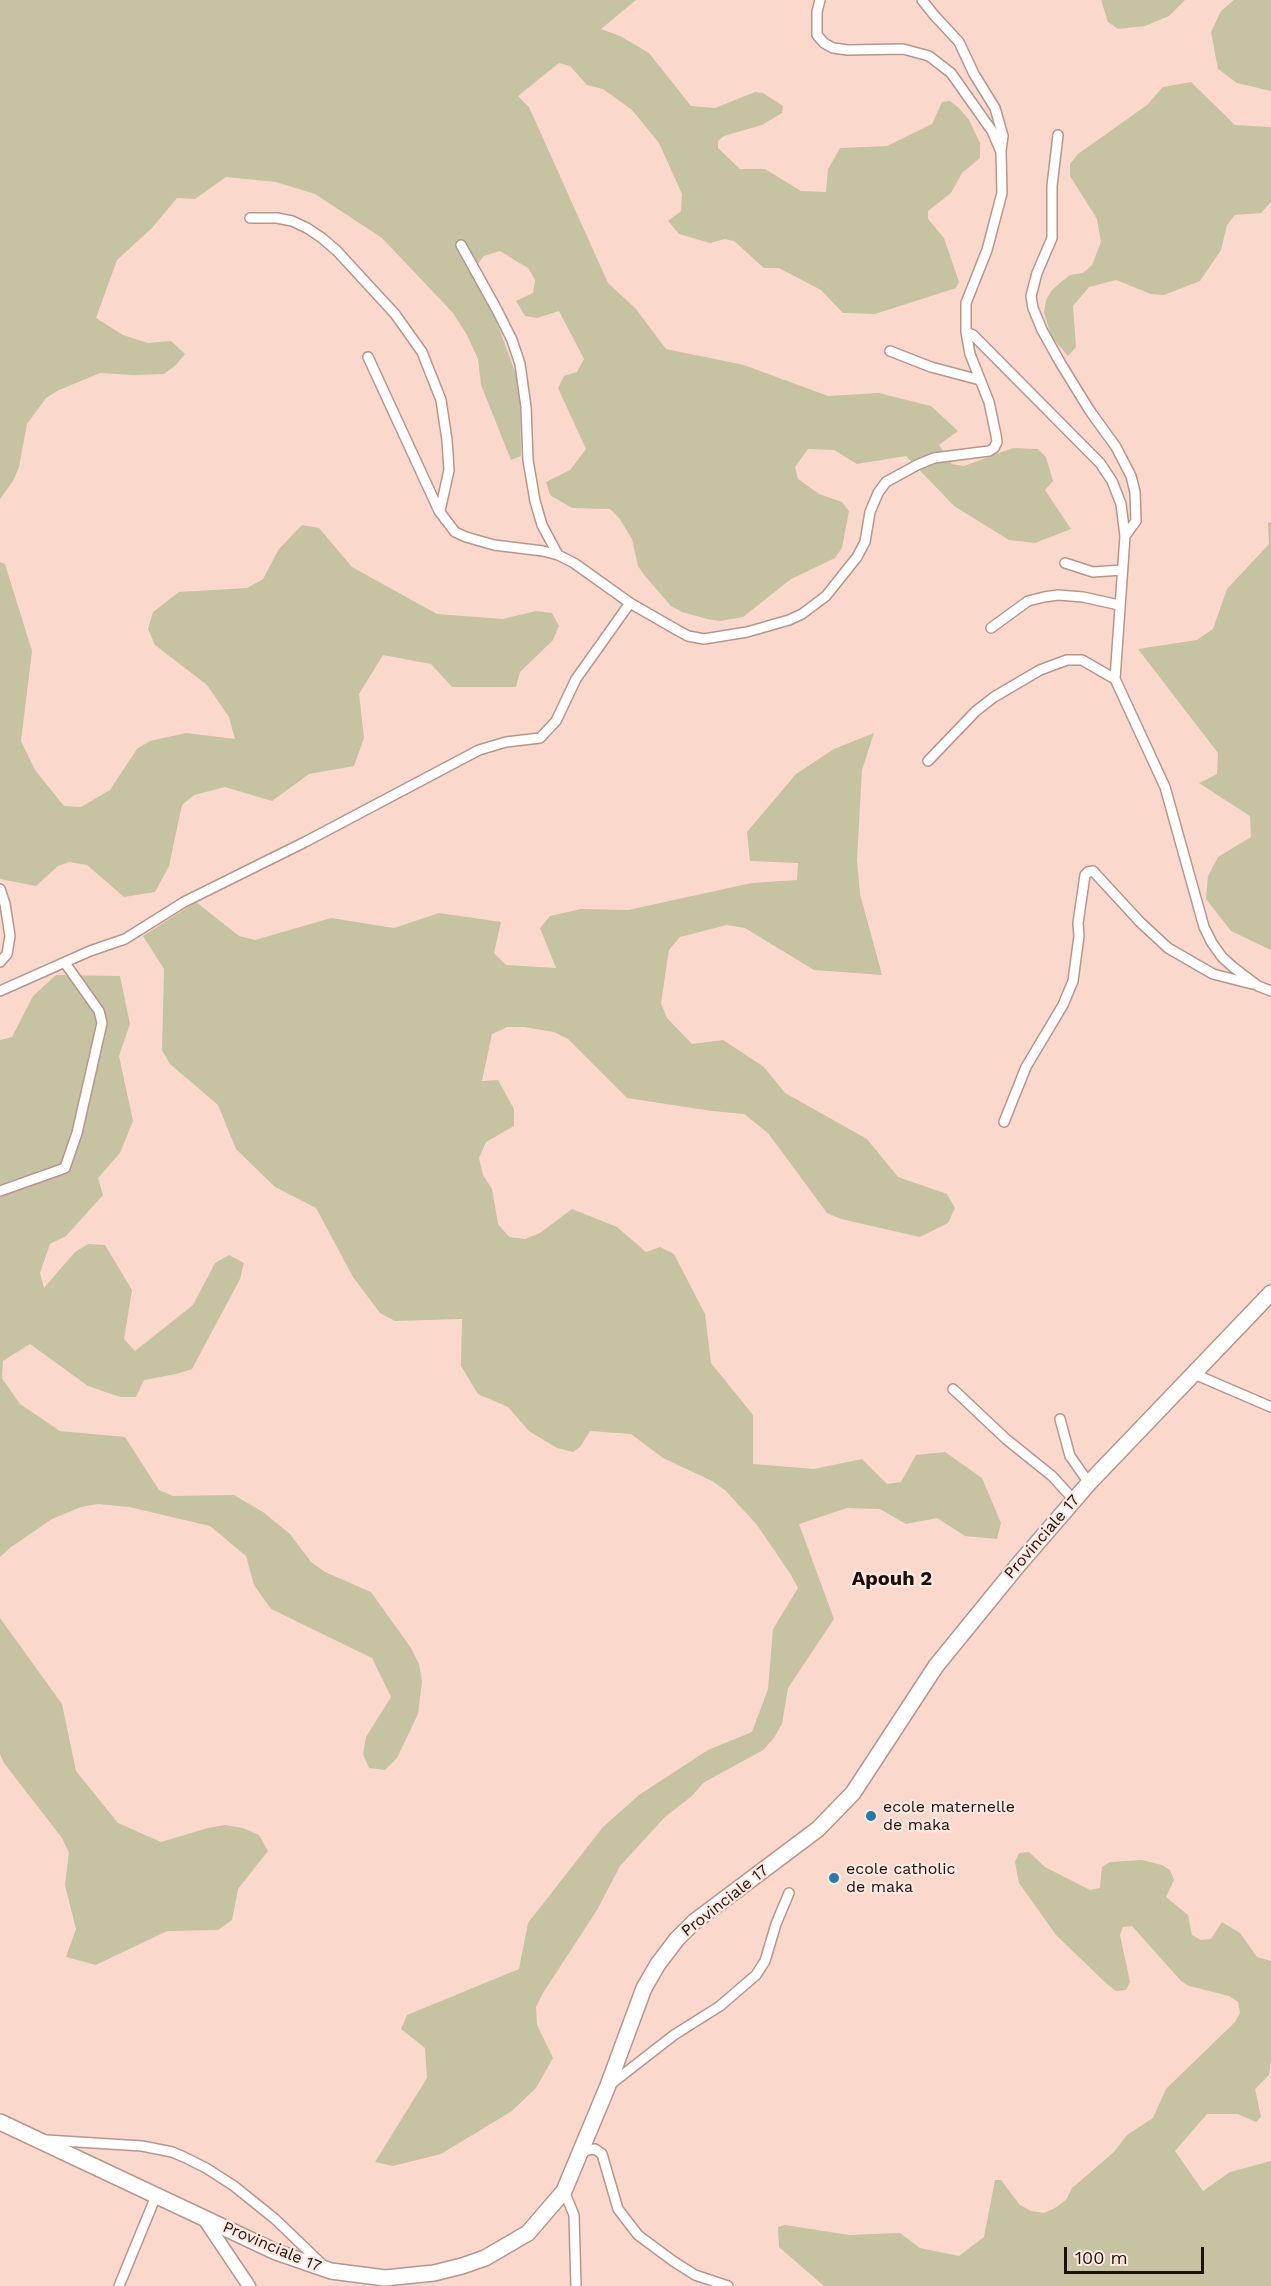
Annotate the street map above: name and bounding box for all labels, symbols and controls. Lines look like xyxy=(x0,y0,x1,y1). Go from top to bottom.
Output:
street label: Provinciale 17 xyxy=(1000,1491,1084,1583)
district label: Apouh 2 xyxy=(852,1567,932,1591)
place label: ecole maternelle de maka xyxy=(883,1797,1015,1835)
marker: ecole maternelle de maka xyxy=(864,1809,878,1823)
place label: ecole catholic de maka xyxy=(846,1859,955,1897)
street label: Provinciale 17 xyxy=(678,1861,772,1941)
marker: ecole catholic de maka xyxy=(827,1871,841,1885)
street label: Provinciale 17 xyxy=(220,2218,324,2276)
scale bar xyxy=(1067,2235,1206,2273)
text: 100 m xyxy=(1075,2247,1128,2268)

